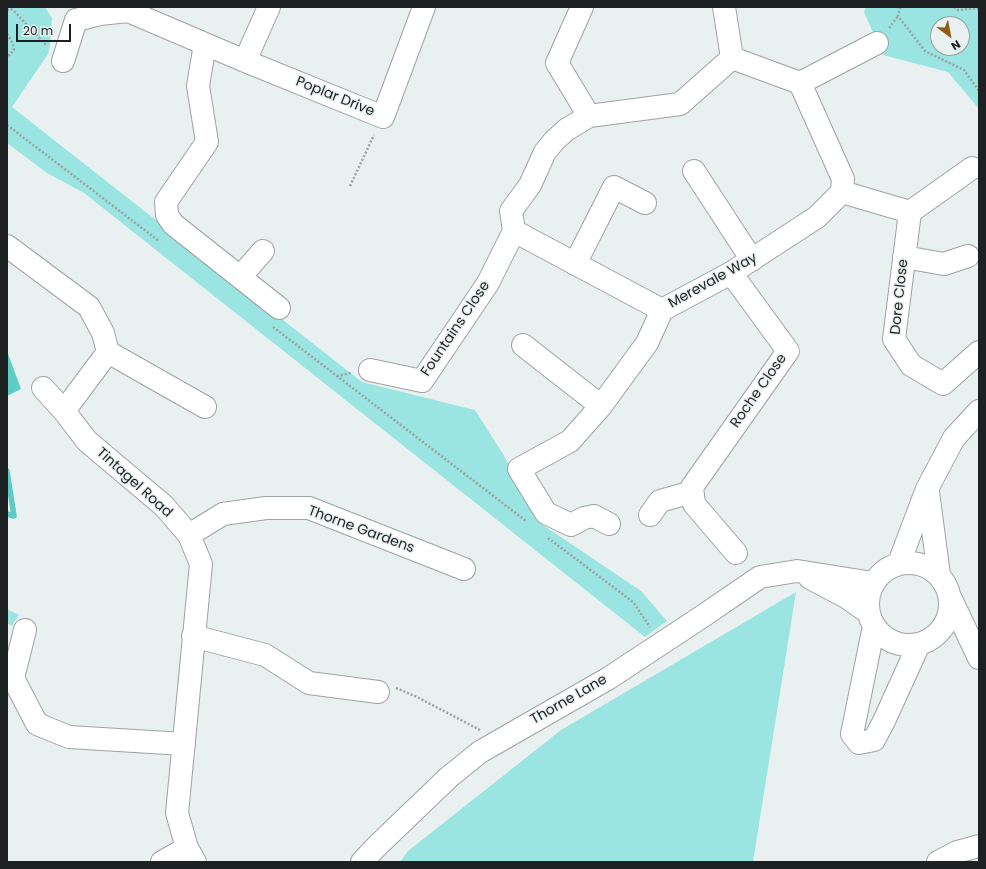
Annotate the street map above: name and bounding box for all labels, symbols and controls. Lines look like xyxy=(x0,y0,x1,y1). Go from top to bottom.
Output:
scale bar xyxy=(18,16,73,42)
north arrow xyxy=(930,16,970,56)
text: 20 m xyxy=(23,22,53,39)
text: N xyxy=(948,36,964,54)
street label: Poplar Drive xyxy=(293,74,377,120)
street label: Merevale Way xyxy=(666,250,760,312)
street label: Dore Close xyxy=(888,258,912,336)
street label: Fountains Close xyxy=(418,278,494,380)
street label: Roche Close xyxy=(727,351,791,431)
street label: Tintagel Road xyxy=(93,445,175,521)
street label: Thorne Gardens xyxy=(305,503,417,557)
street label: Thorne Lane xyxy=(528,671,610,729)

